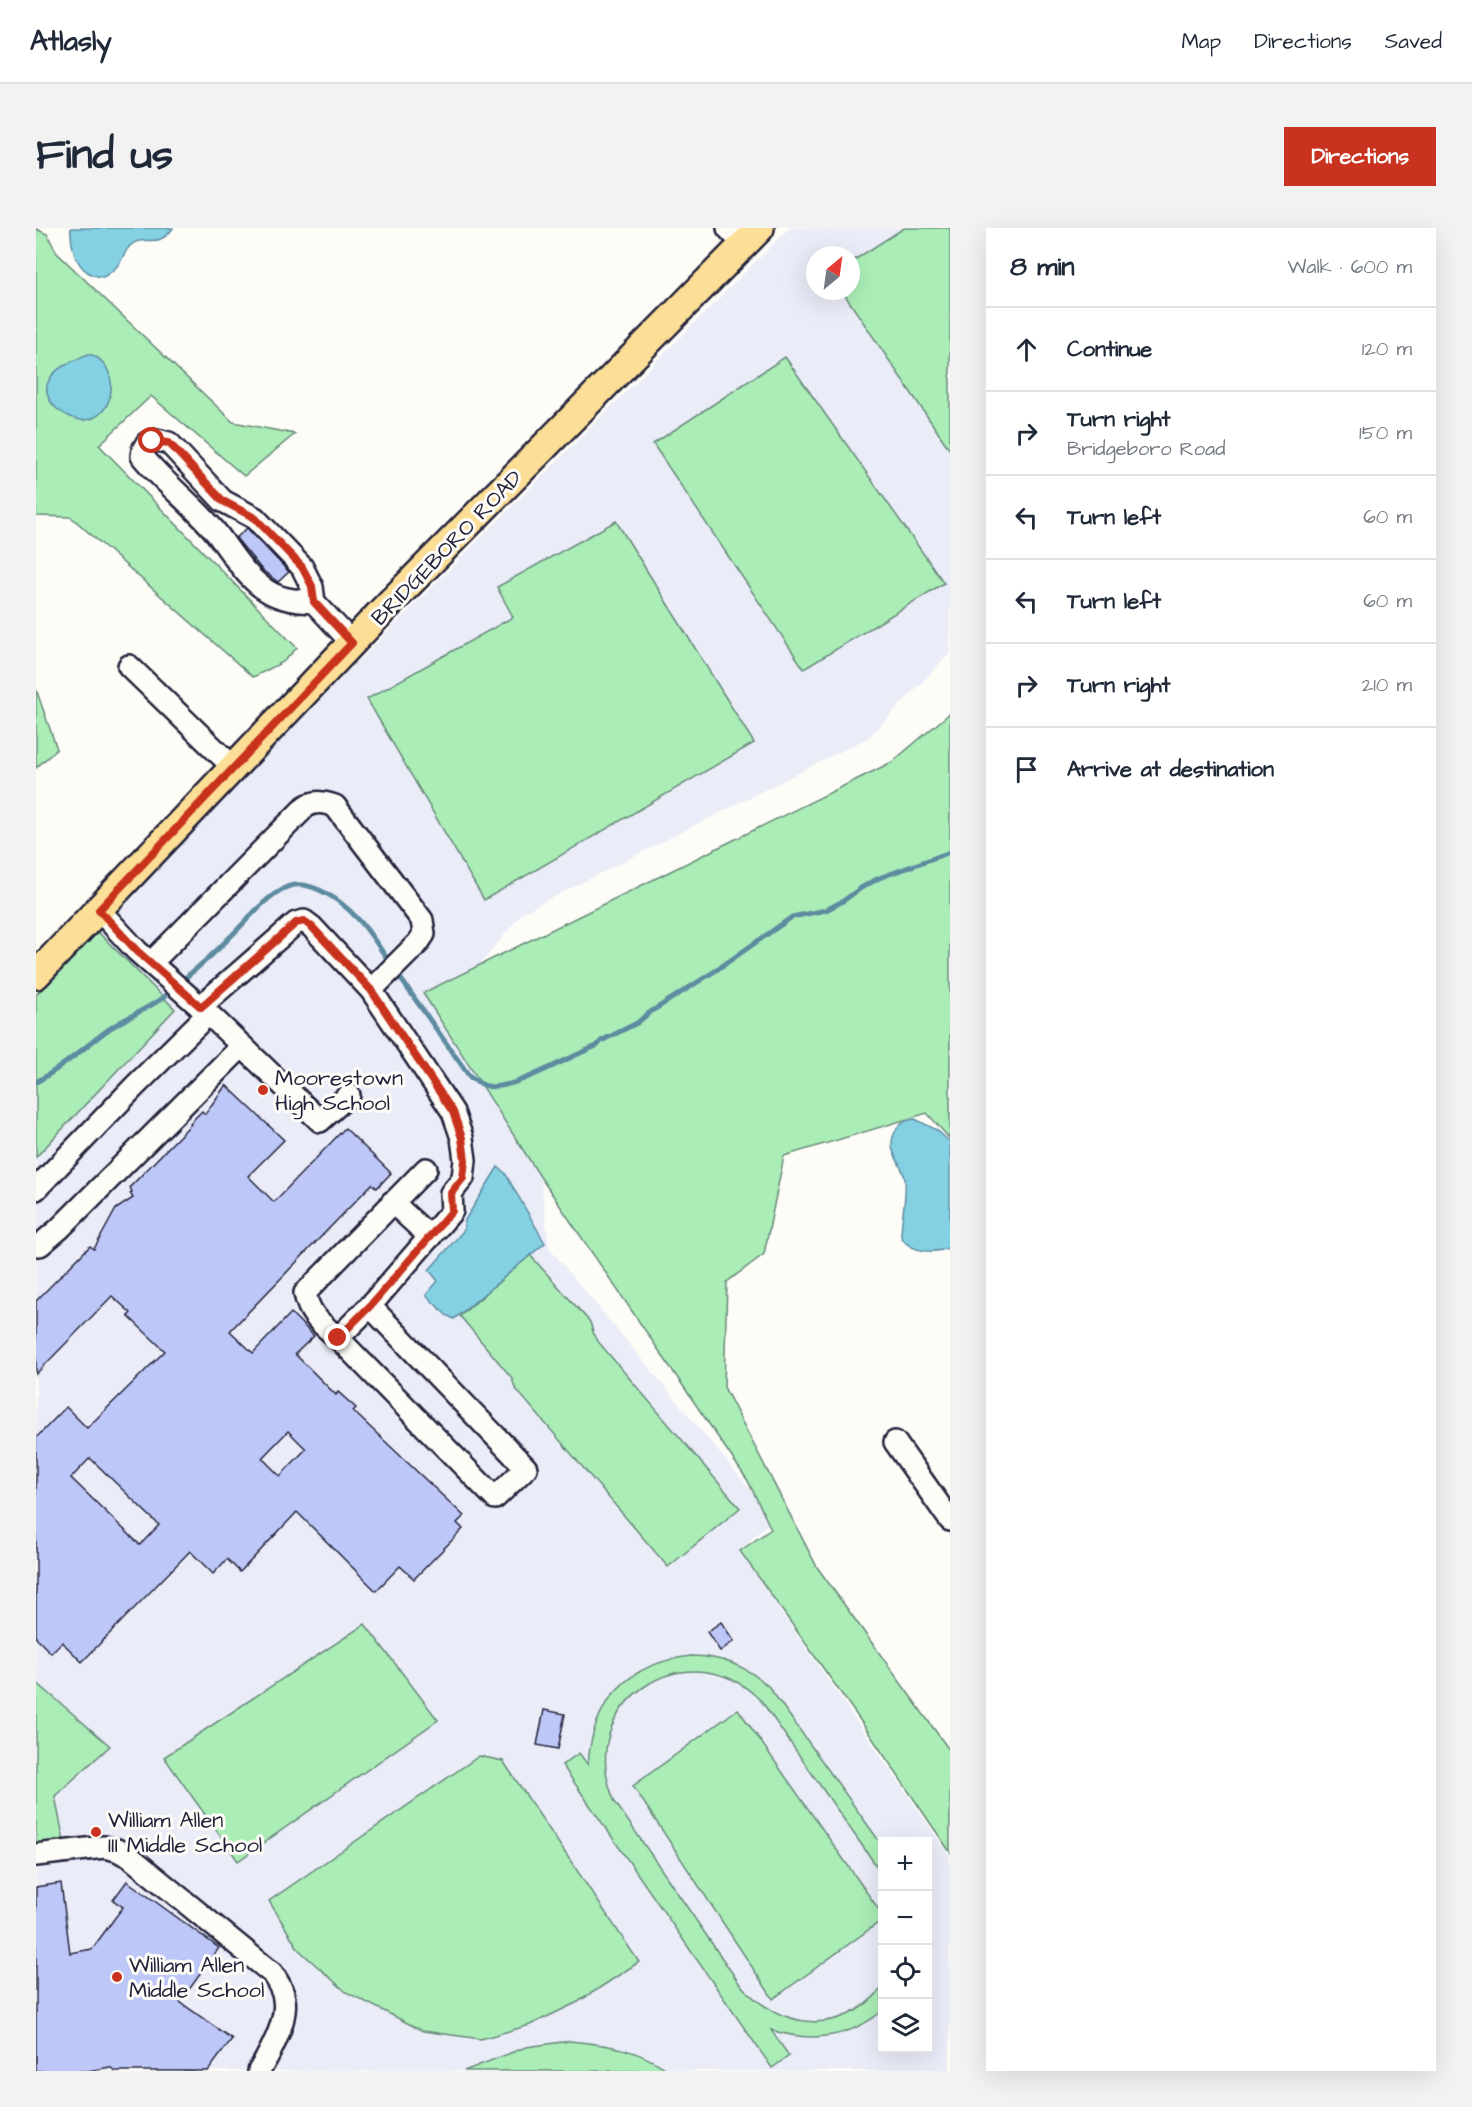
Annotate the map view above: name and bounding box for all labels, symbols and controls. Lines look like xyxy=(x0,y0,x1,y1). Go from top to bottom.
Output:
text: Atlasly xyxy=(30,22,112,61)
text: Map xyxy=(1181,27,1221,56)
text: Directions xyxy=(1254,27,1352,56)
text: Saved xyxy=(1385,27,1442,56)
text: Find us xyxy=(36,127,173,185)
button: Directions xyxy=(1284,127,1436,186)
north arrow xyxy=(806,246,860,300)
text: 8 min xyxy=(1010,249,1074,285)
text: Walk · 600 m xyxy=(1287,253,1412,281)
icon: ahead xyxy=(1010,333,1043,366)
text: Continue xyxy=(1067,334,1152,365)
text: 120 m xyxy=(1362,335,1412,363)
text: Turn right xyxy=(1067,404,1170,435)
icon: right xyxy=(1010,417,1043,450)
text: 150 m xyxy=(1359,419,1412,447)
route start xyxy=(138,427,164,453)
text: Bridgeboro Road xyxy=(1067,435,1225,463)
street label: BRIDGEBORO ROAD xyxy=(365,463,530,633)
icon: left xyxy=(1010,501,1043,534)
text: Turn left xyxy=(1067,502,1161,533)
text: 60 m xyxy=(1363,503,1412,531)
icon: left xyxy=(1010,585,1043,618)
text: Turn left xyxy=(1067,586,1161,617)
text: 60 m xyxy=(1363,587,1412,615)
icon: right xyxy=(1010,669,1043,702)
text: Turn right xyxy=(1067,670,1170,701)
text: 210 m xyxy=(1362,671,1412,699)
icon: arrive xyxy=(1010,753,1043,786)
text: Arrive at destination xyxy=(1067,754,1274,785)
place label: Moorestown High School xyxy=(275,1063,403,1120)
marker: Moorestown High School xyxy=(256,1083,270,1097)
route end xyxy=(324,1324,350,1350)
place label: William Allen III Middle School xyxy=(108,1805,262,1861)
marker: William Allen III Middle School xyxy=(89,1825,103,1839)
map controls xyxy=(878,1837,932,2053)
button: + xyxy=(878,1837,932,1891)
button: − xyxy=(878,1891,932,1945)
button: locate xyxy=(878,1945,932,1999)
place label: William Allen Middle School xyxy=(129,1950,264,2006)
marker: William Allen Middle School xyxy=(110,1970,124,1984)
button: layers xyxy=(878,1999,932,2053)

